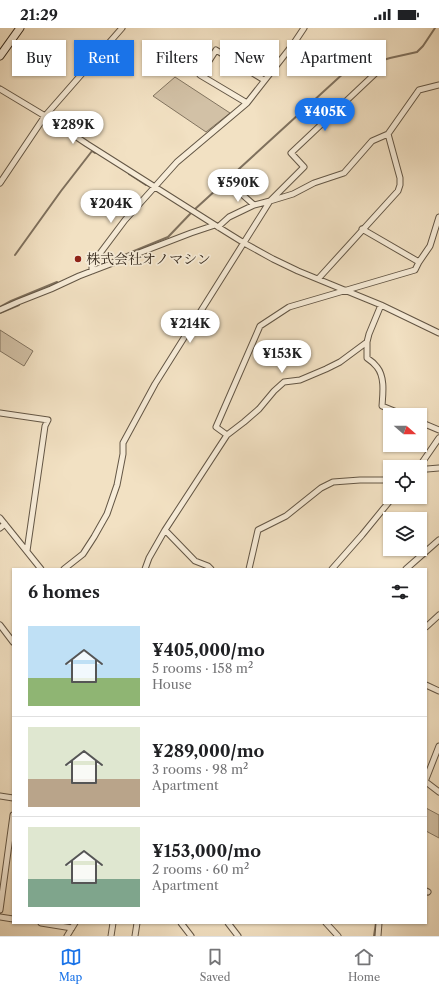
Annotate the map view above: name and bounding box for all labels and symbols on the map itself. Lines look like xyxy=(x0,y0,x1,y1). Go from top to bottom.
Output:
pin: ¥405K xyxy=(297,98,353,132)
pin: ¥289K xyxy=(45,111,101,145)
pin: ¥590K xyxy=(210,169,266,203)
pin: ¥204K xyxy=(83,190,139,224)
place label: 株式会社オノマシン xyxy=(86,250,211,268)
marker: 株式会社オノマシン xyxy=(73,254,83,264)
pin: ¥214K xyxy=(162,310,218,344)
pin: ¥153K xyxy=(254,340,310,374)
north arrow xyxy=(383,408,427,452)

